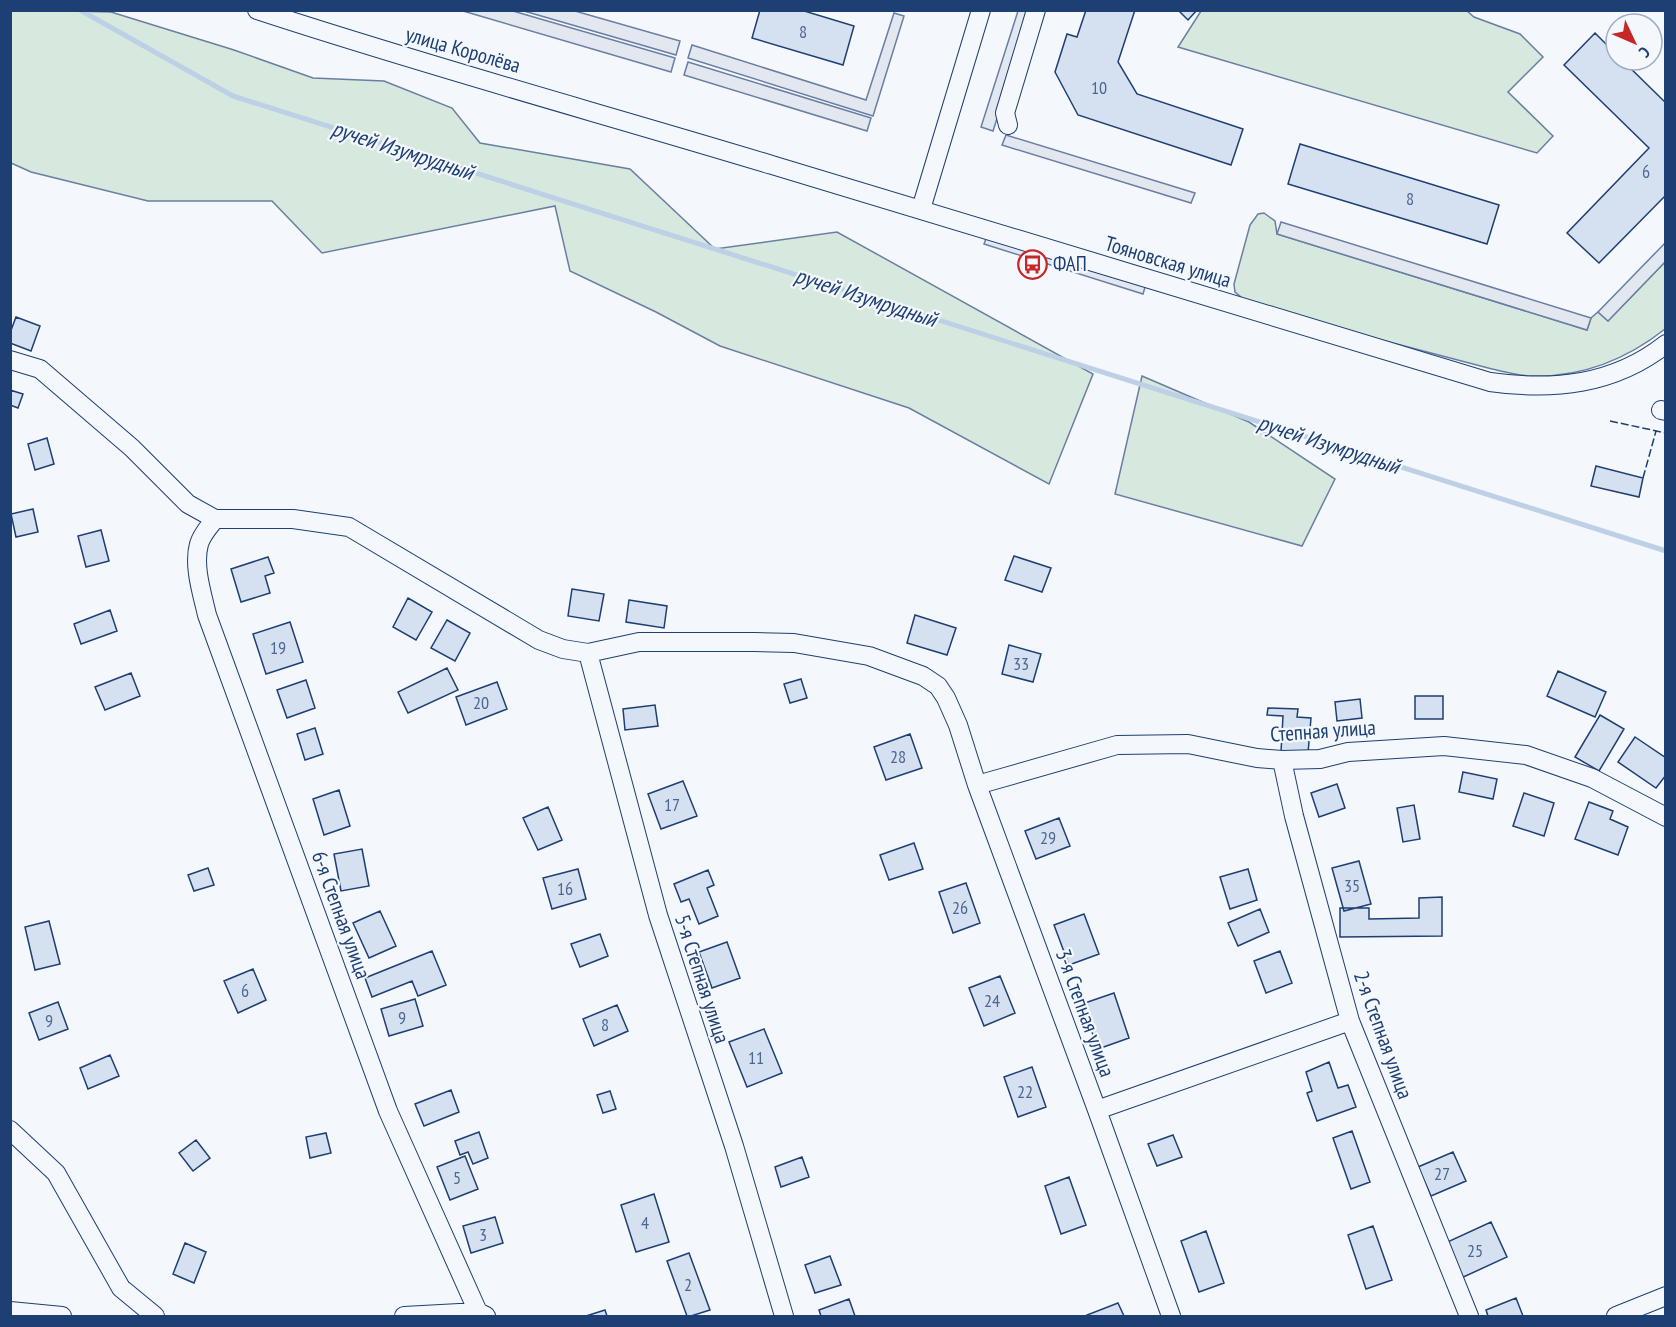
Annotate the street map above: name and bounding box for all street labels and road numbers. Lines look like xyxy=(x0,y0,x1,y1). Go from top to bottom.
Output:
street label: улица Королёва xyxy=(403,20,524,79)
street label: Тояновская улица xyxy=(1102,230,1235,294)
street label: Степная улица xyxy=(1269,713,1377,748)
street label: 6-я Степная улица xyxy=(306,847,377,982)
street label: 5-я Степная улица xyxy=(669,911,736,1047)
street label: 3-я Степная улица xyxy=(1050,945,1121,1080)
street label: 2-я Степная улица xyxy=(1348,967,1419,1102)

